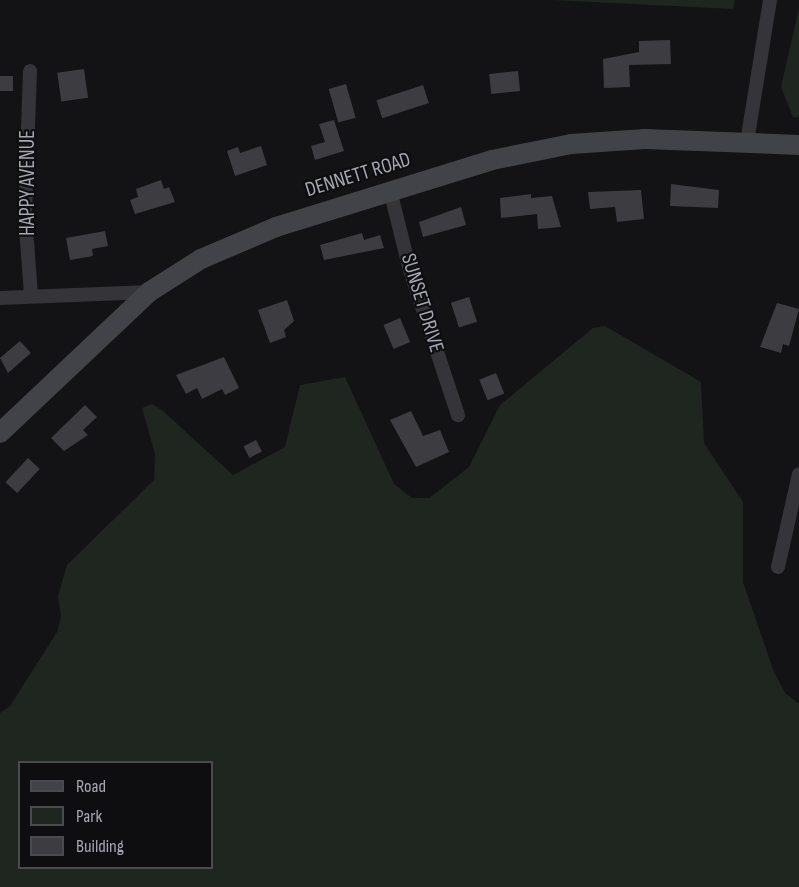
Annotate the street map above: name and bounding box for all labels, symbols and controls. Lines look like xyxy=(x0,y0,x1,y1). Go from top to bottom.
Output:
street label: HAPPY AVENUE xyxy=(15,130,41,236)
street label: DENNETT ROAD xyxy=(302,147,414,203)
street label: SUNSET DRIVE xyxy=(395,251,449,355)
legend xyxy=(18,761,213,869)
text: Road xyxy=(76,776,106,797)
text: Park xyxy=(76,806,102,827)
text: Building xyxy=(76,836,124,857)

